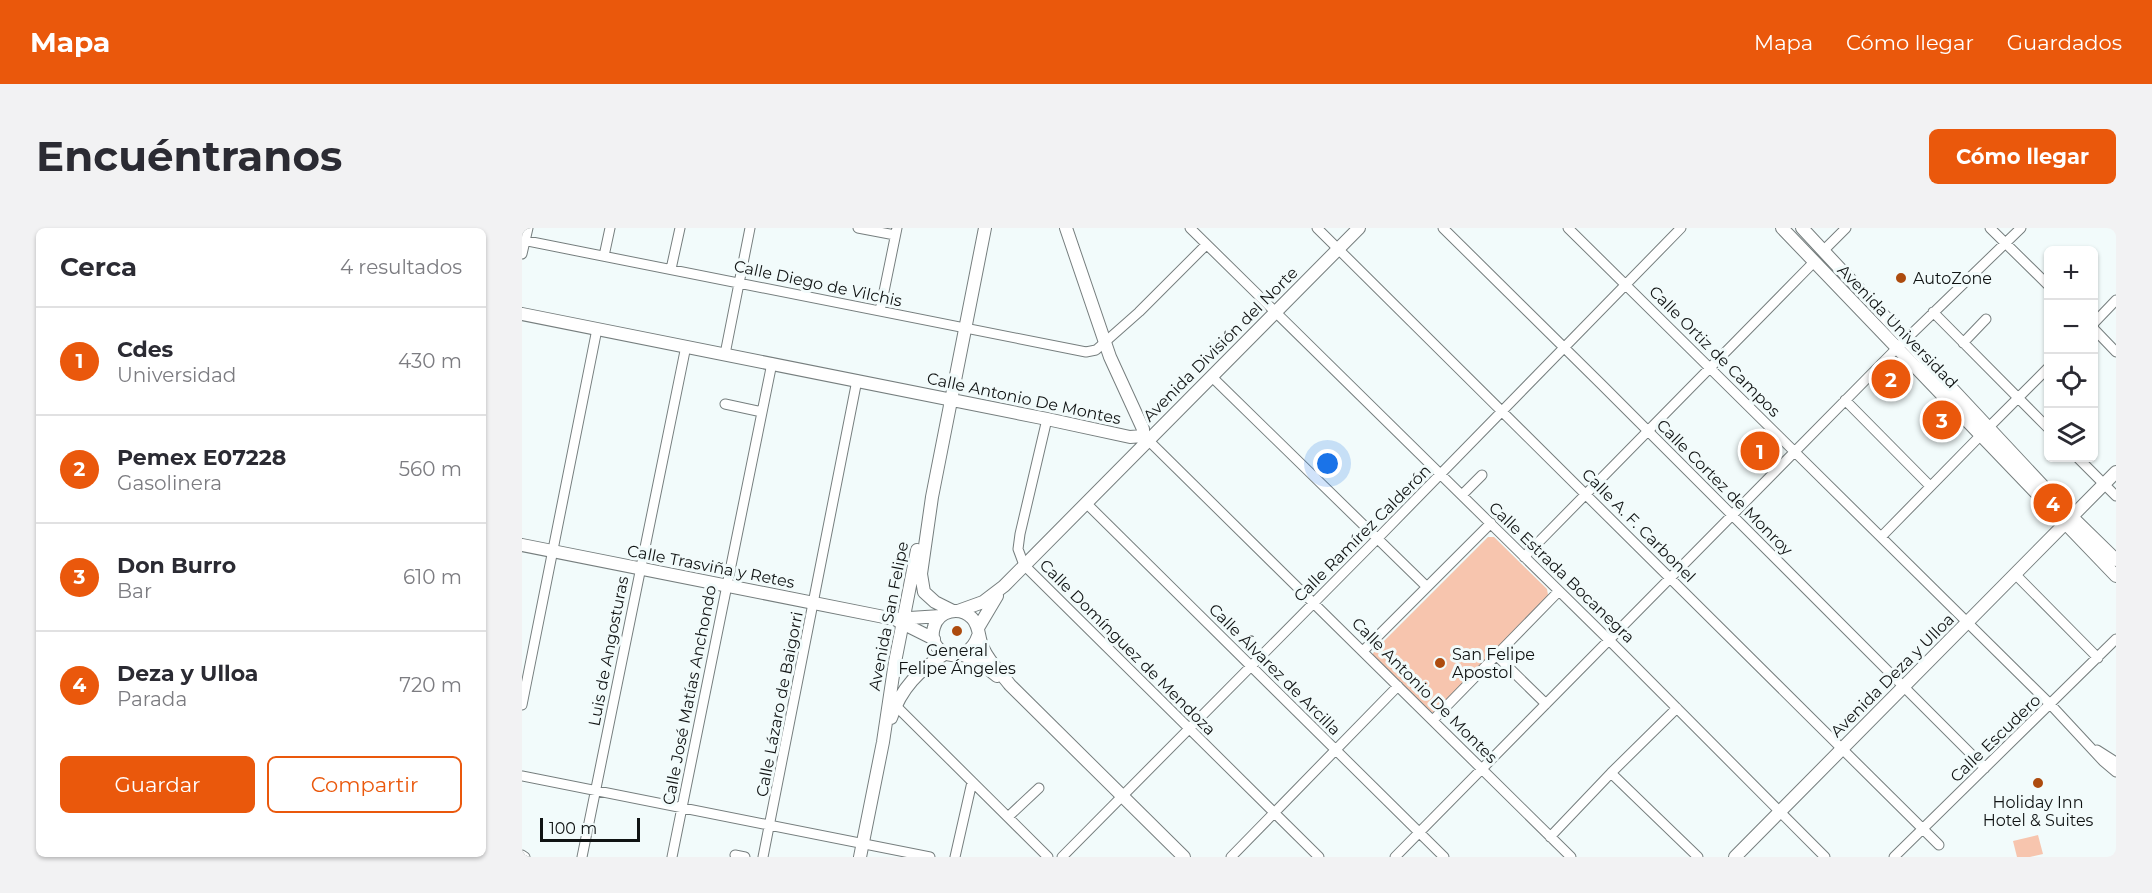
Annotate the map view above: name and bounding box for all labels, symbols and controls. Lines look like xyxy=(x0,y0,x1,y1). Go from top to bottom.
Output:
text: Mapa xyxy=(30,25,110,59)
text: Mapa xyxy=(1754,30,1813,55)
text: Cómo llegar xyxy=(1846,30,1974,55)
text: Guardados xyxy=(2007,30,2122,55)
button: Cómo llegar xyxy=(1929,129,2116,184)
text: Encuéntranos xyxy=(36,130,342,182)
map controls xyxy=(2044,246,2098,462)
button: + xyxy=(2044,246,2098,300)
text: Cerca xyxy=(60,251,137,283)
text: 4 resultados xyxy=(340,255,462,279)
street label: Calle Diego de Vilchis xyxy=(732,256,904,311)
street label: Avenida Universidad xyxy=(1834,261,1962,392)
street label: Avenida División del Norte xyxy=(1139,263,1302,426)
place label: AutoZone xyxy=(1913,269,1992,288)
marker: AutoZone xyxy=(1894,271,1908,285)
street label: Calle Ortiz de Campos xyxy=(1645,282,1784,421)
button: − xyxy=(2044,300,2098,354)
text: Cdes xyxy=(117,336,173,363)
text: 1 xyxy=(76,349,83,373)
text: 430 m xyxy=(398,349,462,373)
button: locate xyxy=(2044,354,2098,408)
pin: 2 xyxy=(1872,356,1910,402)
text: Universidad xyxy=(117,363,236,387)
street label: Calle Antonio De Montes xyxy=(925,369,1123,428)
pin: 3 xyxy=(1922,398,1962,442)
button: layers xyxy=(2044,408,2098,462)
street label: Calle Cortez de Monroy xyxy=(1653,415,1797,560)
pin: 1 xyxy=(1740,428,1780,474)
text: Pemex E07228 xyxy=(117,444,286,471)
your location xyxy=(1313,449,1342,478)
text: 2 xyxy=(74,457,85,481)
text: 560 m xyxy=(399,457,462,481)
street label: Calle Ramírez Calderón xyxy=(1290,461,1435,606)
street label: Calle A. F. Carbonel xyxy=(1578,465,1699,586)
text: Gasolinera xyxy=(117,471,222,495)
pin: 4 xyxy=(2034,480,2072,526)
street label: Calle Estrada Bocanegra xyxy=(1485,498,1638,647)
street label: Avenida San Felipe xyxy=(865,540,912,692)
street label: Calle Trasviña y Retes xyxy=(626,541,796,592)
text: Don Burro xyxy=(117,552,236,579)
street label: Calle Domínguez de Mendoza xyxy=(1036,555,1220,739)
text: 3 xyxy=(74,565,85,589)
text: 610 m xyxy=(403,565,462,589)
street label: Luis de Angosturas xyxy=(585,574,632,728)
text: Bar xyxy=(117,579,152,603)
street label: Calle José Matías Anchondo xyxy=(659,584,720,807)
street label: Calle Álvarez de Arcilla xyxy=(1205,600,1344,739)
street label: Calle Lázaro de Baigorri xyxy=(752,610,807,798)
street label: Avenida Deza y Ulloa xyxy=(1827,610,1958,741)
street label: Calle Antonio De Montes xyxy=(1348,614,1501,767)
marker: General Felipe Ángeles xyxy=(950,624,964,638)
place label: General Felipe Ángeles xyxy=(898,641,1016,678)
place label: San Felipe Apostol xyxy=(1452,645,1535,682)
marker: San Felipe Apostol xyxy=(1433,656,1447,670)
text: Deza y Ulloa xyxy=(117,660,258,687)
text: 4 xyxy=(73,673,86,697)
text: 720 m xyxy=(399,673,462,697)
text: Parada xyxy=(117,687,187,711)
street label: Calle Escudero xyxy=(1946,691,2044,786)
button: Guardar xyxy=(60,756,255,813)
button: Compartir xyxy=(267,756,462,813)
marker: Holiday Inn Hotel & Suites xyxy=(2031,776,2045,790)
place label: Holiday Inn Hotel & Suites xyxy=(1983,793,2094,830)
scale bar xyxy=(540,815,640,842)
text: 100 m xyxy=(549,819,597,838)

